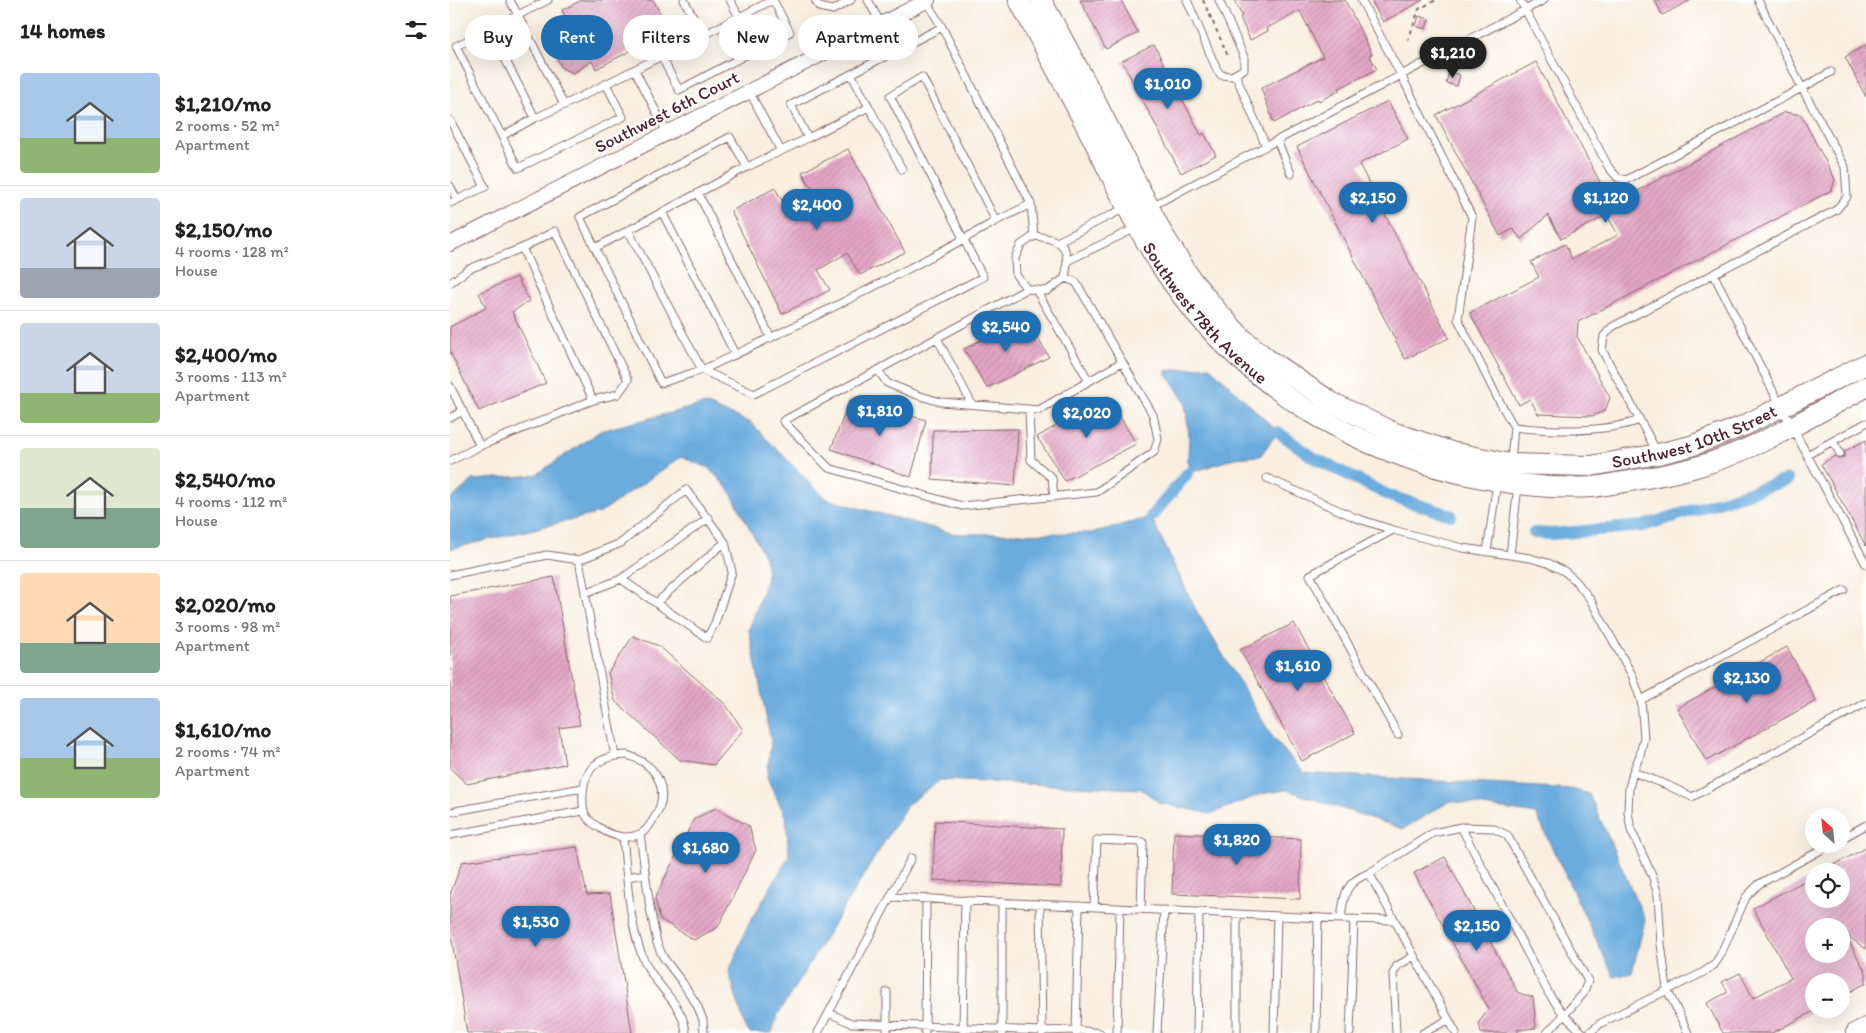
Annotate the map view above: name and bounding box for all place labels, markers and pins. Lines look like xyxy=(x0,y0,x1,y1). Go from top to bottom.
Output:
pin: $1,210 xyxy=(1412,36,1494,79)
pin: $1,010 xyxy=(1127,68,1209,110)
pin: $2,150 xyxy=(1332,182,1414,224)
pin: $1,120 xyxy=(1565,182,1647,224)
pin: $2,400 xyxy=(776,188,858,231)
pin: $2,540 xyxy=(965,310,1047,353)
pin: $1,810 xyxy=(839,394,921,437)
pin: $2,020 xyxy=(1046,396,1128,439)
pin: $1,610 xyxy=(1257,650,1339,692)
pin: $2,130 xyxy=(1706,662,1788,704)
pin: $1,820 xyxy=(1196,824,1278,866)
pin: $1,680 xyxy=(665,832,747,874)
pin: $1,530 xyxy=(495,906,577,948)
pin: $2,150 xyxy=(1436,910,1518,952)

